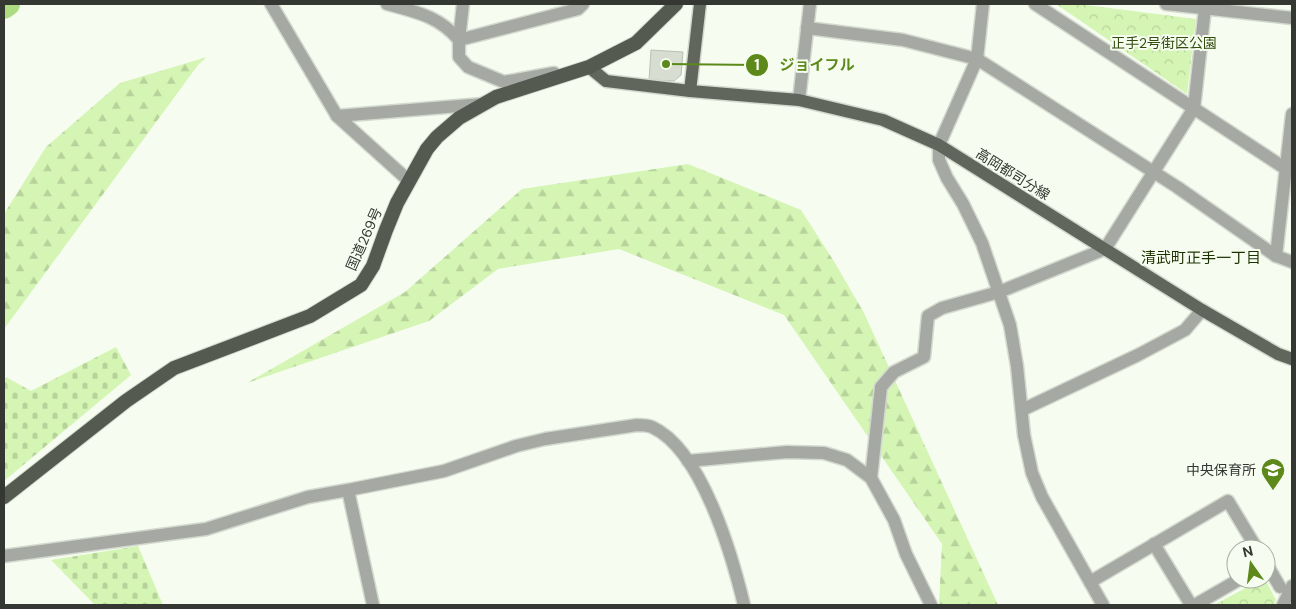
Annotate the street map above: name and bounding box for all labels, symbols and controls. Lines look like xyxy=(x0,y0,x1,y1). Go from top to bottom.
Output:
park label: 正手2号街区公園 xyxy=(1111,34,1217,52)
callout: ジョイフル xyxy=(745,50,865,80)
text: 1 xyxy=(754,55,760,75)
text: ジョイフル xyxy=(779,55,855,75)
street label: 高岡都司分線 xyxy=(973,144,1053,204)
street label: 国道269号 xyxy=(342,205,386,273)
district label: 清武町正手一丁目 xyxy=(1141,248,1261,268)
school or university icon: 中央保育所 xyxy=(1260,457,1286,491)
place label: 中央保育所 xyxy=(1186,461,1256,479)
north arrow xyxy=(1226,539,1276,589)
text: N xyxy=(1241,541,1255,561)

